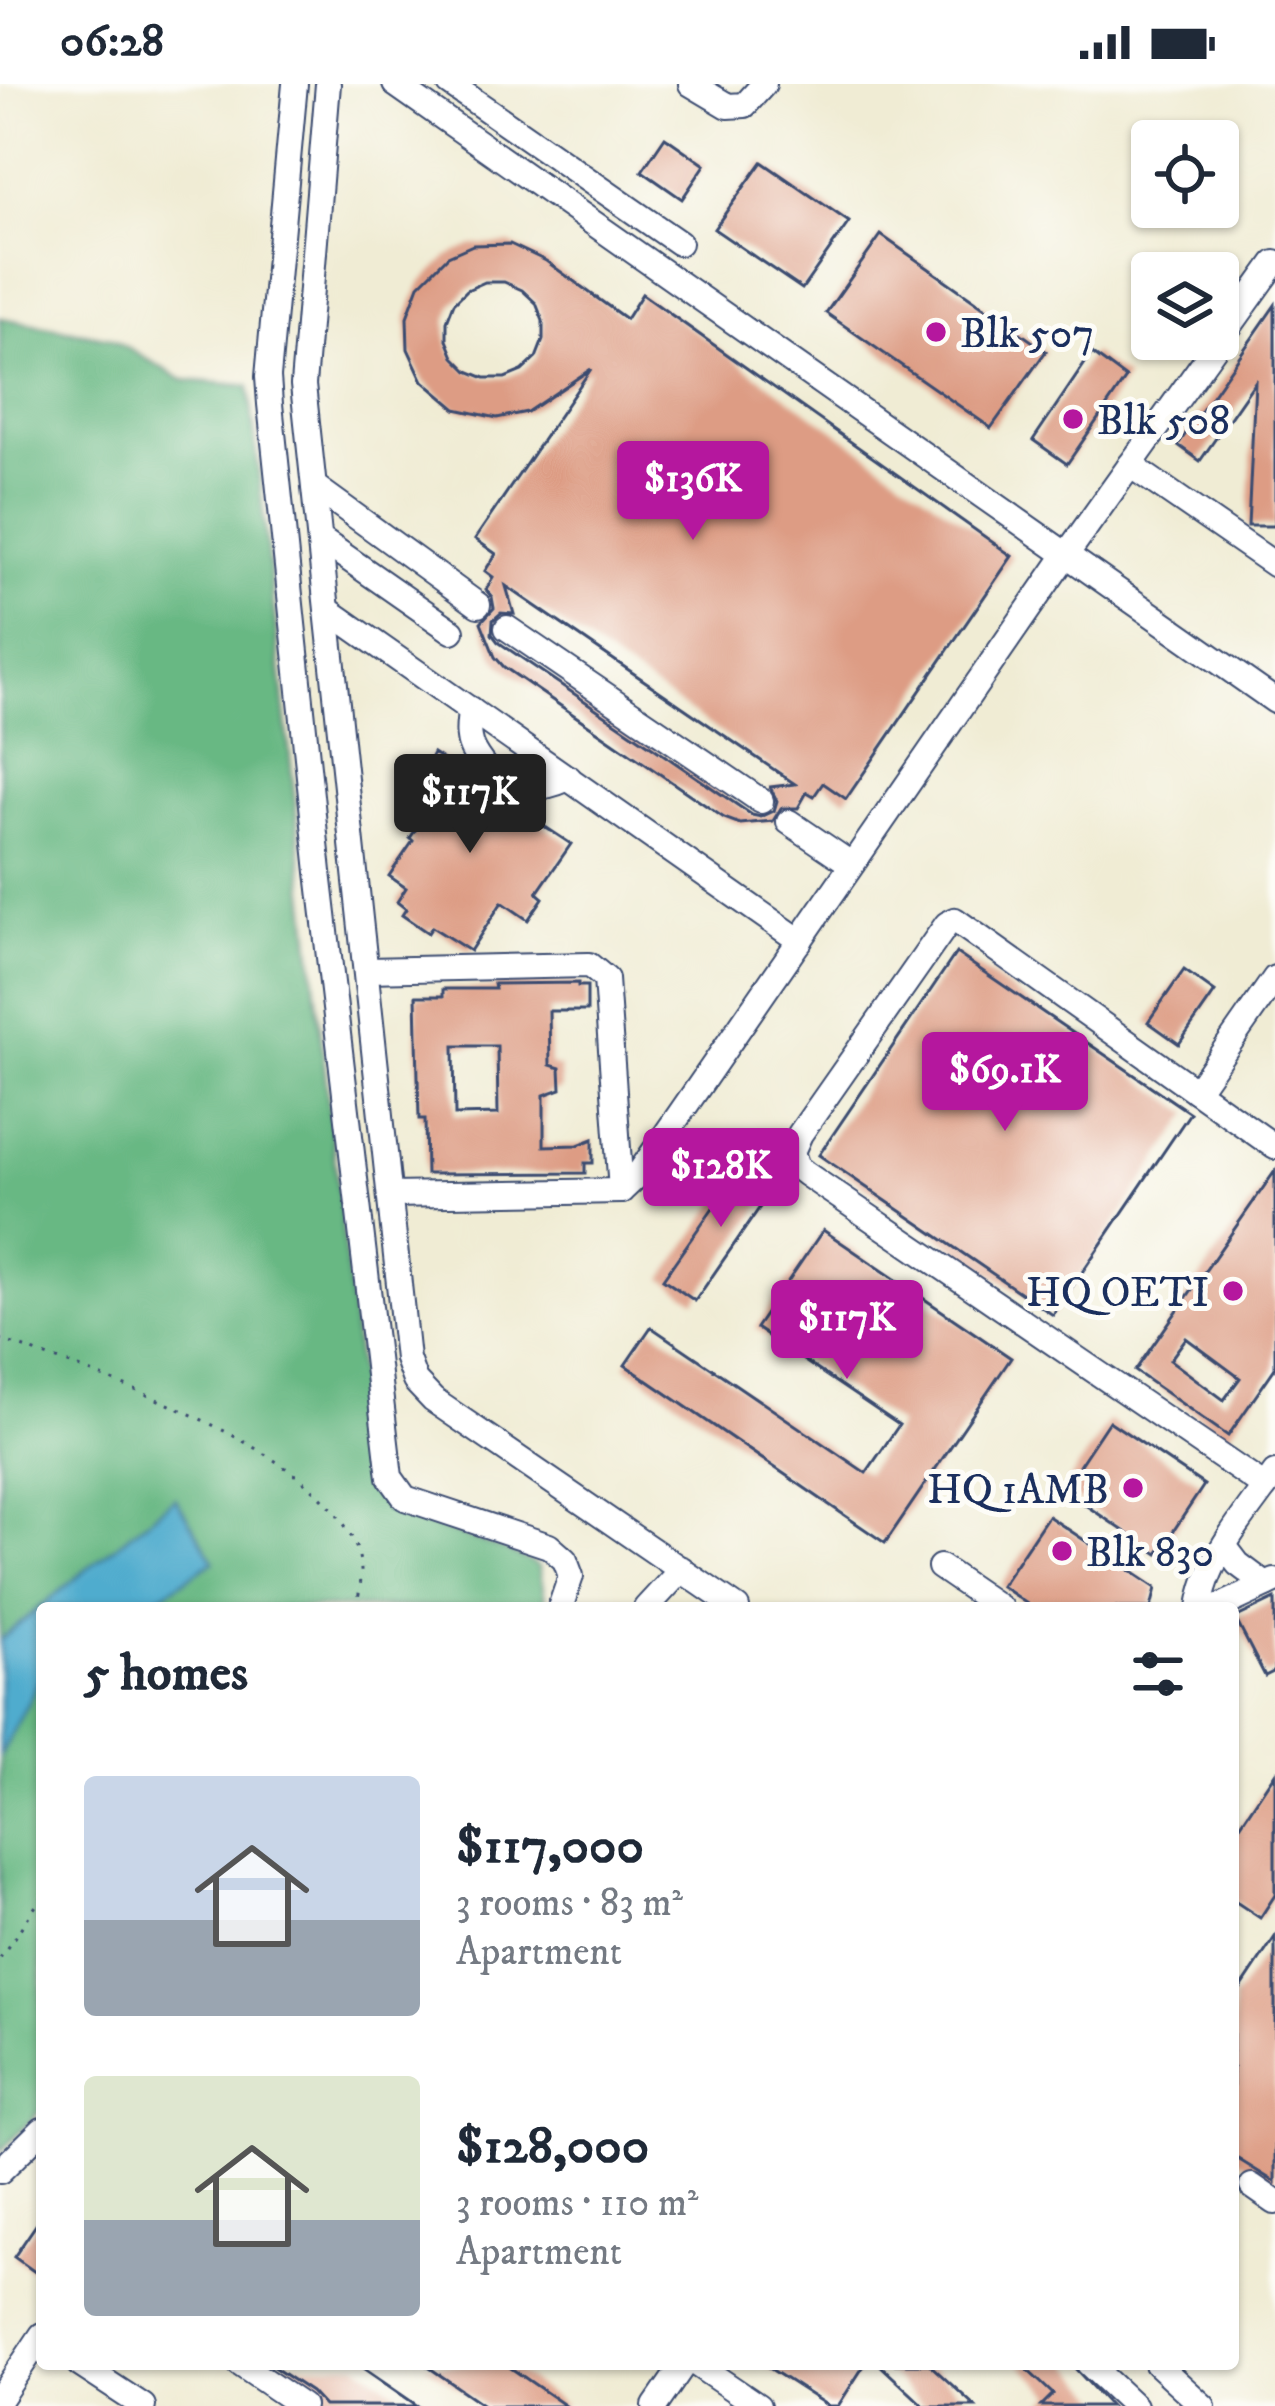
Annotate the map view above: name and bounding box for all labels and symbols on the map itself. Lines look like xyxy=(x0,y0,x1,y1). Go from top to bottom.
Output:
place label: Blk 507 xyxy=(960,309,1094,361)
marker: Blk 507 xyxy=(923,319,949,345)
place label: Blk 508 xyxy=(1097,396,1230,448)
marker: Blk 508 xyxy=(1060,406,1086,432)
pin: $136K xyxy=(609,441,777,543)
pin: $117K xyxy=(386,754,554,856)
pin: $69.1K xyxy=(907,1032,1103,1134)
pin: $128K xyxy=(637,1128,805,1230)
place label: HQ OETI xyxy=(1026,1268,1209,1320)
marker: HQ OETI xyxy=(1220,1278,1246,1304)
pin: $117K xyxy=(763,1280,931,1382)
place label: HQ 1AMB xyxy=(927,1465,1109,1517)
marker: HQ 1AMB xyxy=(1120,1475,1146,1501)
place label: Blk 830 xyxy=(1086,1528,1214,1580)
marker: Blk 830 xyxy=(1049,1538,1075,1564)

